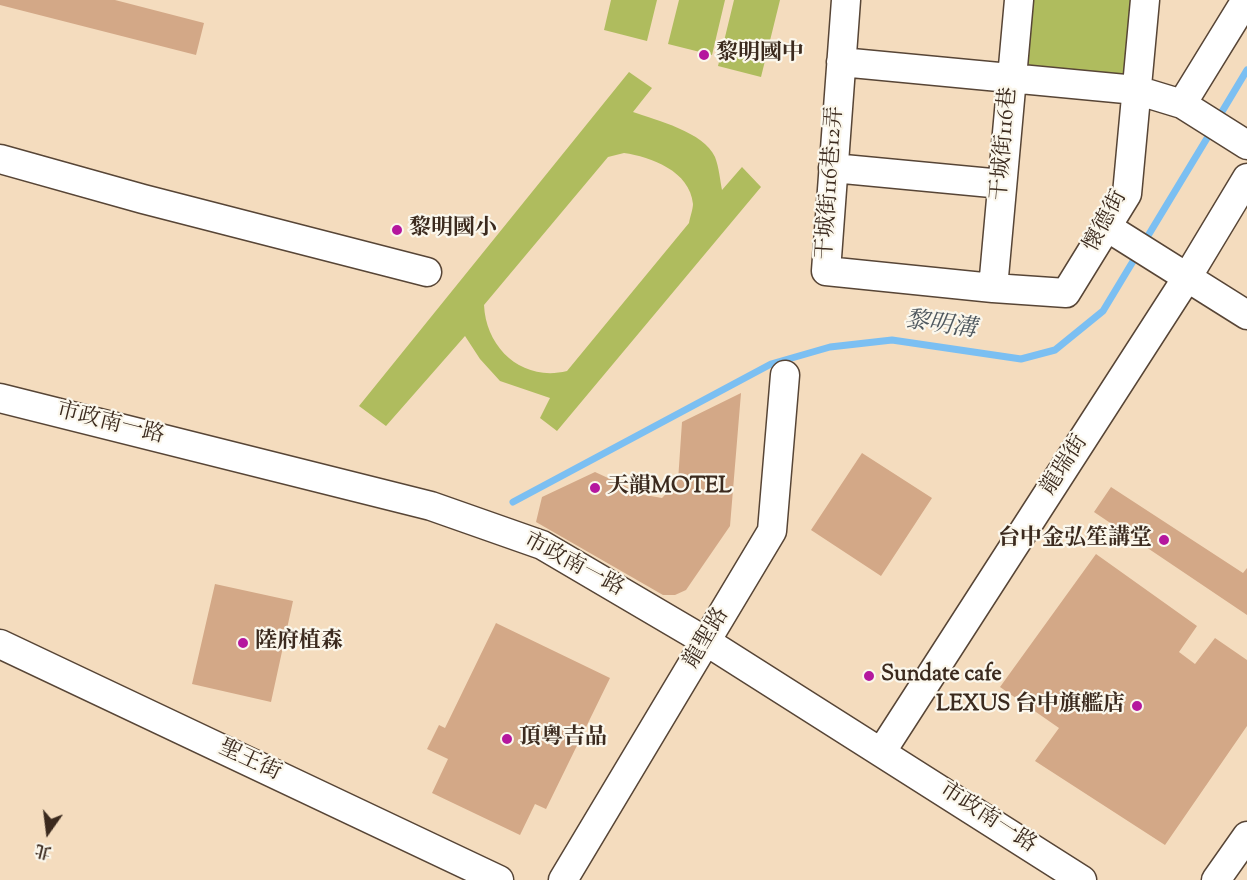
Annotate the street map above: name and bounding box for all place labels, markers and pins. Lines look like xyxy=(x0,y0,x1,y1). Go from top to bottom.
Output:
place label: 黎明國中 xyxy=(716,42,804,68)
marker: 黎明國中 xyxy=(697,48,711,62)
place label: 黎明國小 xyxy=(409,217,497,243)
marker: 黎明國小 xyxy=(390,223,404,237)
place label: 天韻MOTEL xyxy=(607,475,732,501)
marker: 天韻MOTEL xyxy=(588,481,602,495)
place label: 台中金弘笙講堂 xyxy=(998,527,1152,553)
marker: 台中金弘笙講堂 xyxy=(1157,533,1171,547)
place label: 陸府植森 xyxy=(255,630,343,656)
marker: 陸府植森 xyxy=(236,636,250,650)
place label: Sundate cafe xyxy=(881,663,1002,689)
marker: Sundate cafe xyxy=(862,669,876,683)
place label: LEXUS 台中旗艦店 xyxy=(936,693,1125,719)
marker: LEXUS 台中旗艦店 xyxy=(1130,699,1144,713)
place label: 頂粵吉品 xyxy=(519,726,607,752)
marker: 頂粵吉品 xyxy=(500,732,514,746)

